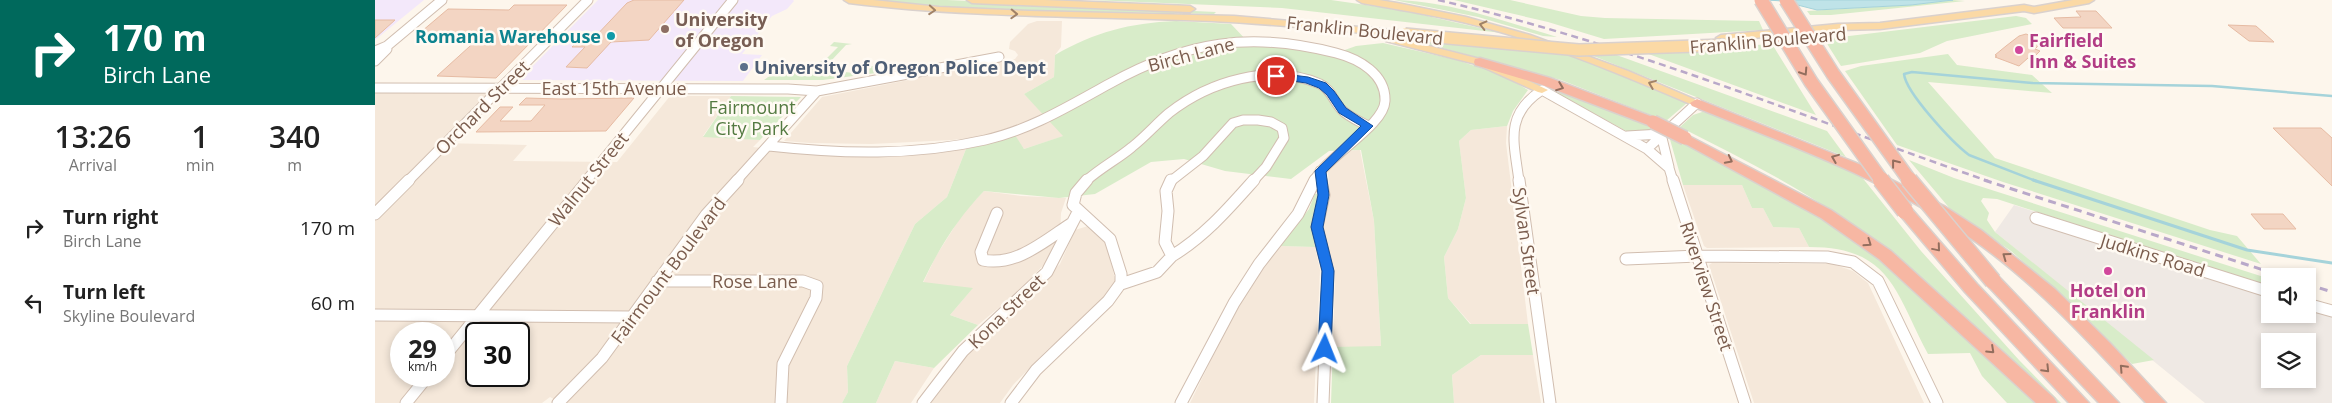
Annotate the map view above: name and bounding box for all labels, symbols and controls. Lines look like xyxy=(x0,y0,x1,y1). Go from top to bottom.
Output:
one-way arrow xyxy=(929,5,937,16)
place label: University of Oregon xyxy=(675,7,768,52)
one-way arrow xyxy=(1010,9,1018,19)
street label: Franklin Boulevard xyxy=(1285,10,1445,50)
text: 170 m xyxy=(103,14,207,61)
icon: right xyxy=(20,20,85,85)
one-way arrow xyxy=(1478,20,1487,31)
street label: Franklin Boulevard xyxy=(1689,21,1847,59)
marker: University of Oregon xyxy=(659,23,671,35)
place label: Romania Warehouse xyxy=(415,24,601,48)
place label: Fairfield Inn & Suites xyxy=(2029,28,2136,73)
marker: Romania Warehouse xyxy=(605,30,617,42)
street label: Birch Lane xyxy=(1145,31,1237,77)
marker: Fairfield Inn & Suites xyxy=(2013,44,2025,56)
street label: Orchard Street xyxy=(430,55,534,159)
place label: University of Oregon Police Dept xyxy=(754,55,1046,79)
pin xyxy=(1255,55,1297,97)
text: Birch Lane xyxy=(103,59,211,89)
marker: University of Oregon Police Dept xyxy=(738,61,750,73)
icon: arrive xyxy=(1262,62,1290,90)
one-way arrow xyxy=(1798,66,1807,75)
street label: East 15th Avenue xyxy=(541,76,687,100)
one-way arrow xyxy=(1555,80,1564,91)
one-way arrow xyxy=(1648,80,1657,91)
park label: Fairmount City Park xyxy=(708,95,796,140)
text: 13:26 xyxy=(55,116,131,157)
text: 1 xyxy=(192,116,209,157)
text: 340 xyxy=(269,116,320,157)
street label: Walnut Street xyxy=(543,127,633,231)
text: Arrival xyxy=(69,154,117,176)
text: min xyxy=(186,154,215,176)
text: m xyxy=(287,154,302,176)
one-way arrow xyxy=(1724,154,1733,164)
one-way arrow xyxy=(1831,154,1839,164)
one-way arrow xyxy=(1892,160,1900,169)
street label: Sylvan Street xyxy=(1508,186,1546,296)
street label: Fairmount Boulevard xyxy=(605,192,731,348)
text: Turn right xyxy=(63,204,158,230)
icon: right xyxy=(20,214,48,242)
text: 170 m xyxy=(300,215,355,241)
street label: Riverview Street xyxy=(1675,218,1739,354)
street label: Judkins Road xyxy=(2096,227,2208,282)
text: Birch Lane xyxy=(63,230,142,252)
one-way arrow xyxy=(1862,237,1872,246)
one-way arrow xyxy=(1931,243,1940,252)
one-way arrow xyxy=(2002,253,2012,262)
marker: Hotel on Franklin xyxy=(2102,265,2114,277)
street label: Kona Street xyxy=(962,268,1050,354)
map controls xyxy=(2261,268,2316,388)
button: sound xyxy=(2261,268,2316,323)
street label: Rose Lane xyxy=(712,269,798,293)
place label: Hotel on Franklin xyxy=(2070,278,2146,323)
text: Turn left xyxy=(63,279,145,305)
icon: left xyxy=(20,289,48,317)
text: 60 m xyxy=(311,290,355,316)
text: Skyline Boulevard xyxy=(63,305,195,327)
speed limit sign: 30 xyxy=(465,322,530,387)
position arrow xyxy=(1298,322,1350,374)
text: 29 xyxy=(408,331,437,365)
button: layers xyxy=(2261,333,2316,388)
one-way arrow xyxy=(1985,344,1994,353)
text: km/h xyxy=(408,358,437,375)
one-way arrow xyxy=(2040,363,2049,372)
one-way arrow xyxy=(2120,364,2129,373)

